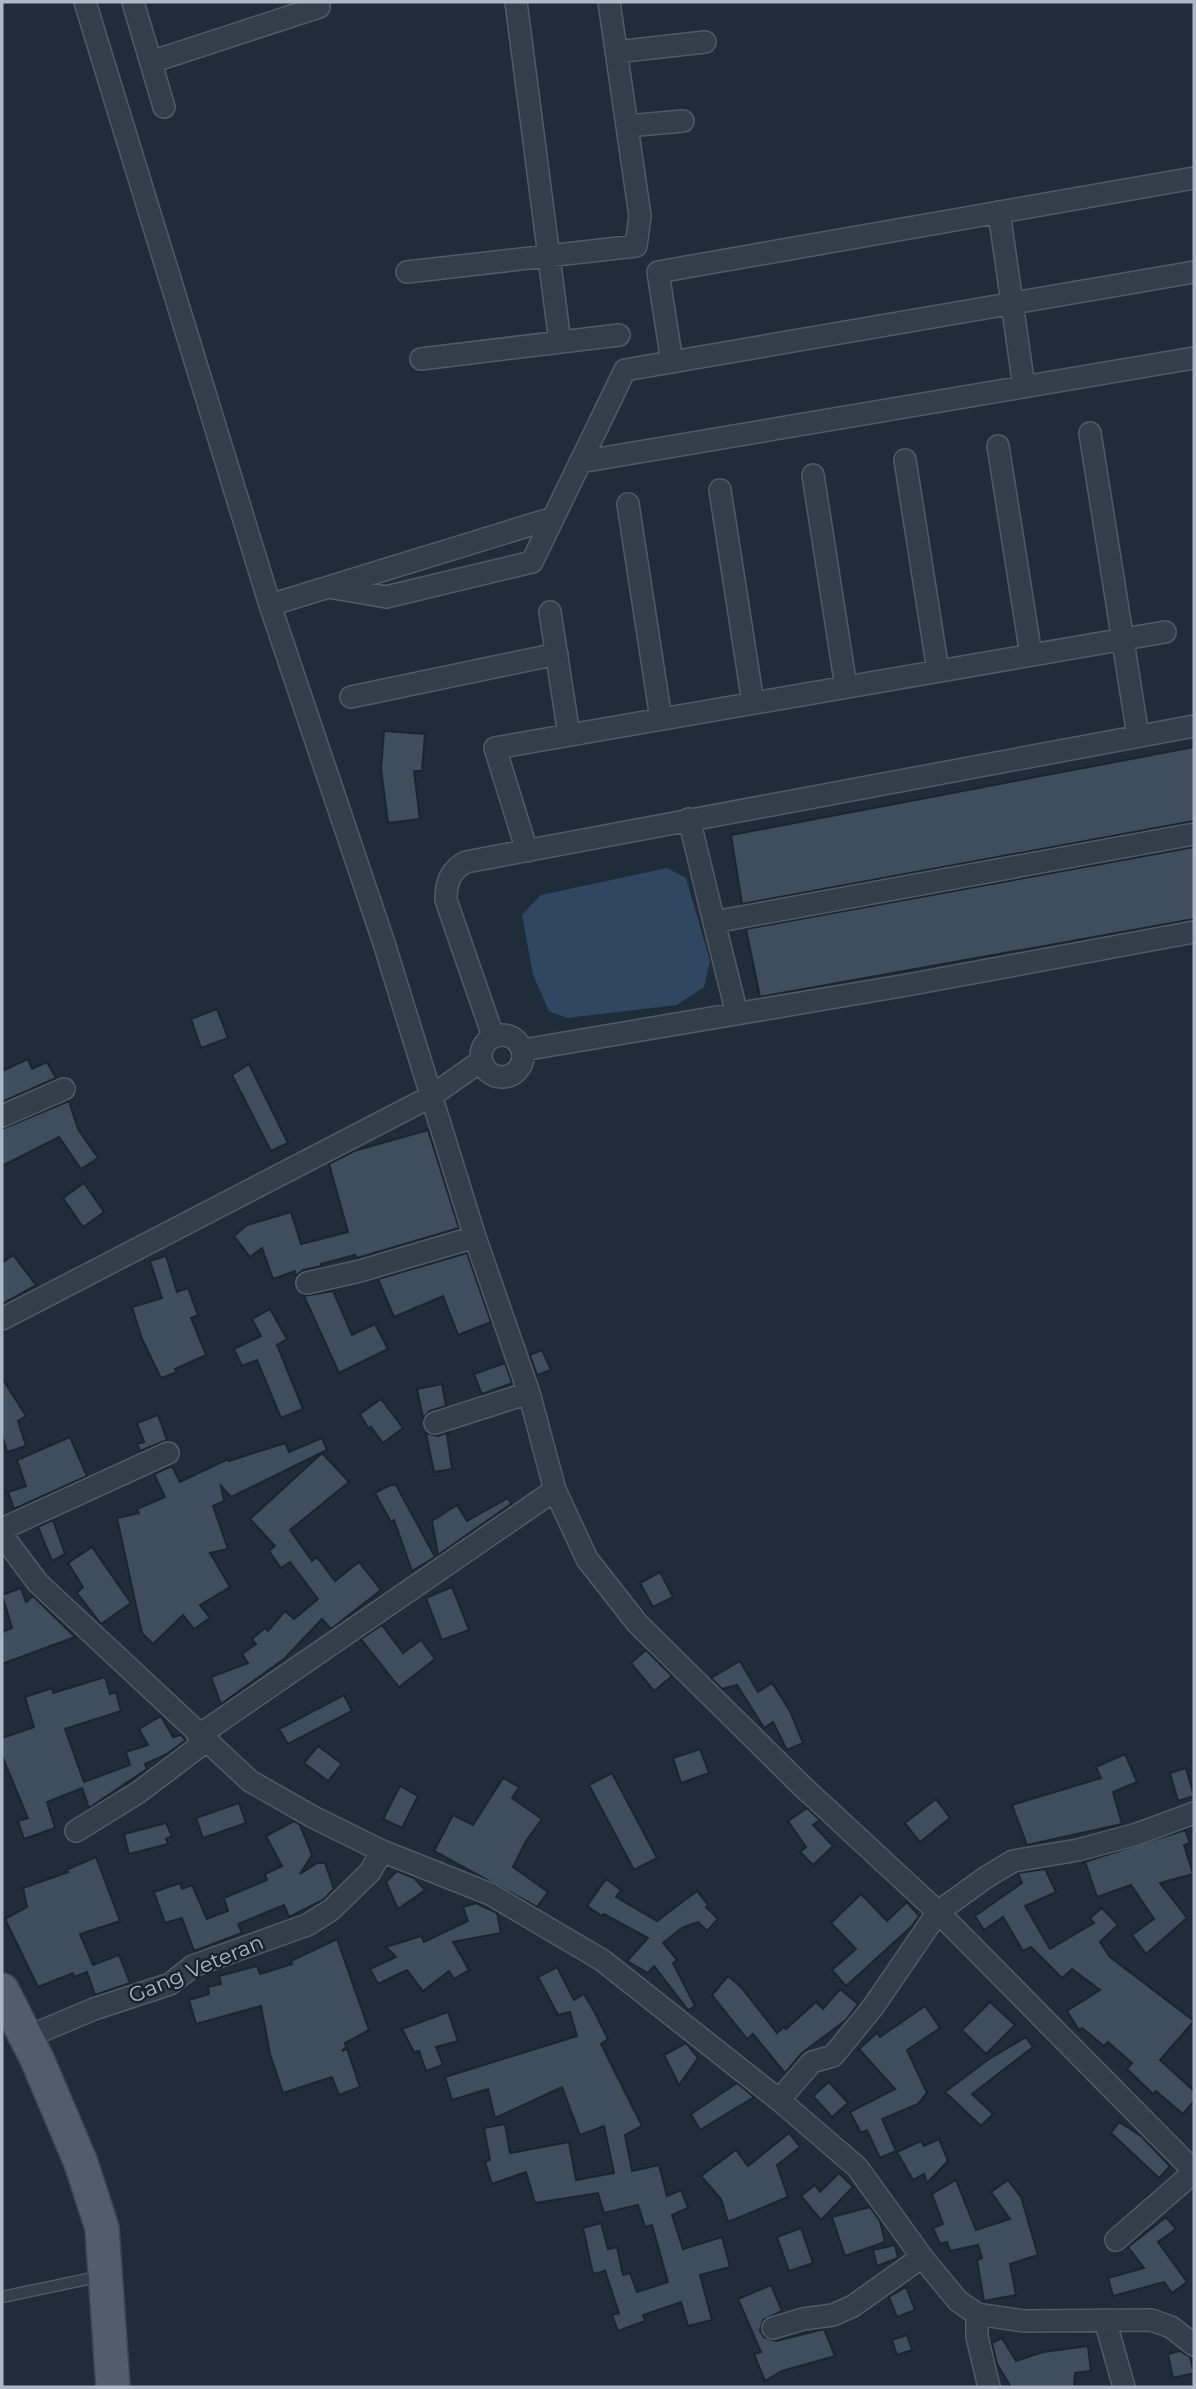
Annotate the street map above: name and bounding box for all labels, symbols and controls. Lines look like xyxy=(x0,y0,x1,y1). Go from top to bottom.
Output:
street label: Gang Veteran xyxy=(125,1929,267,2008)

